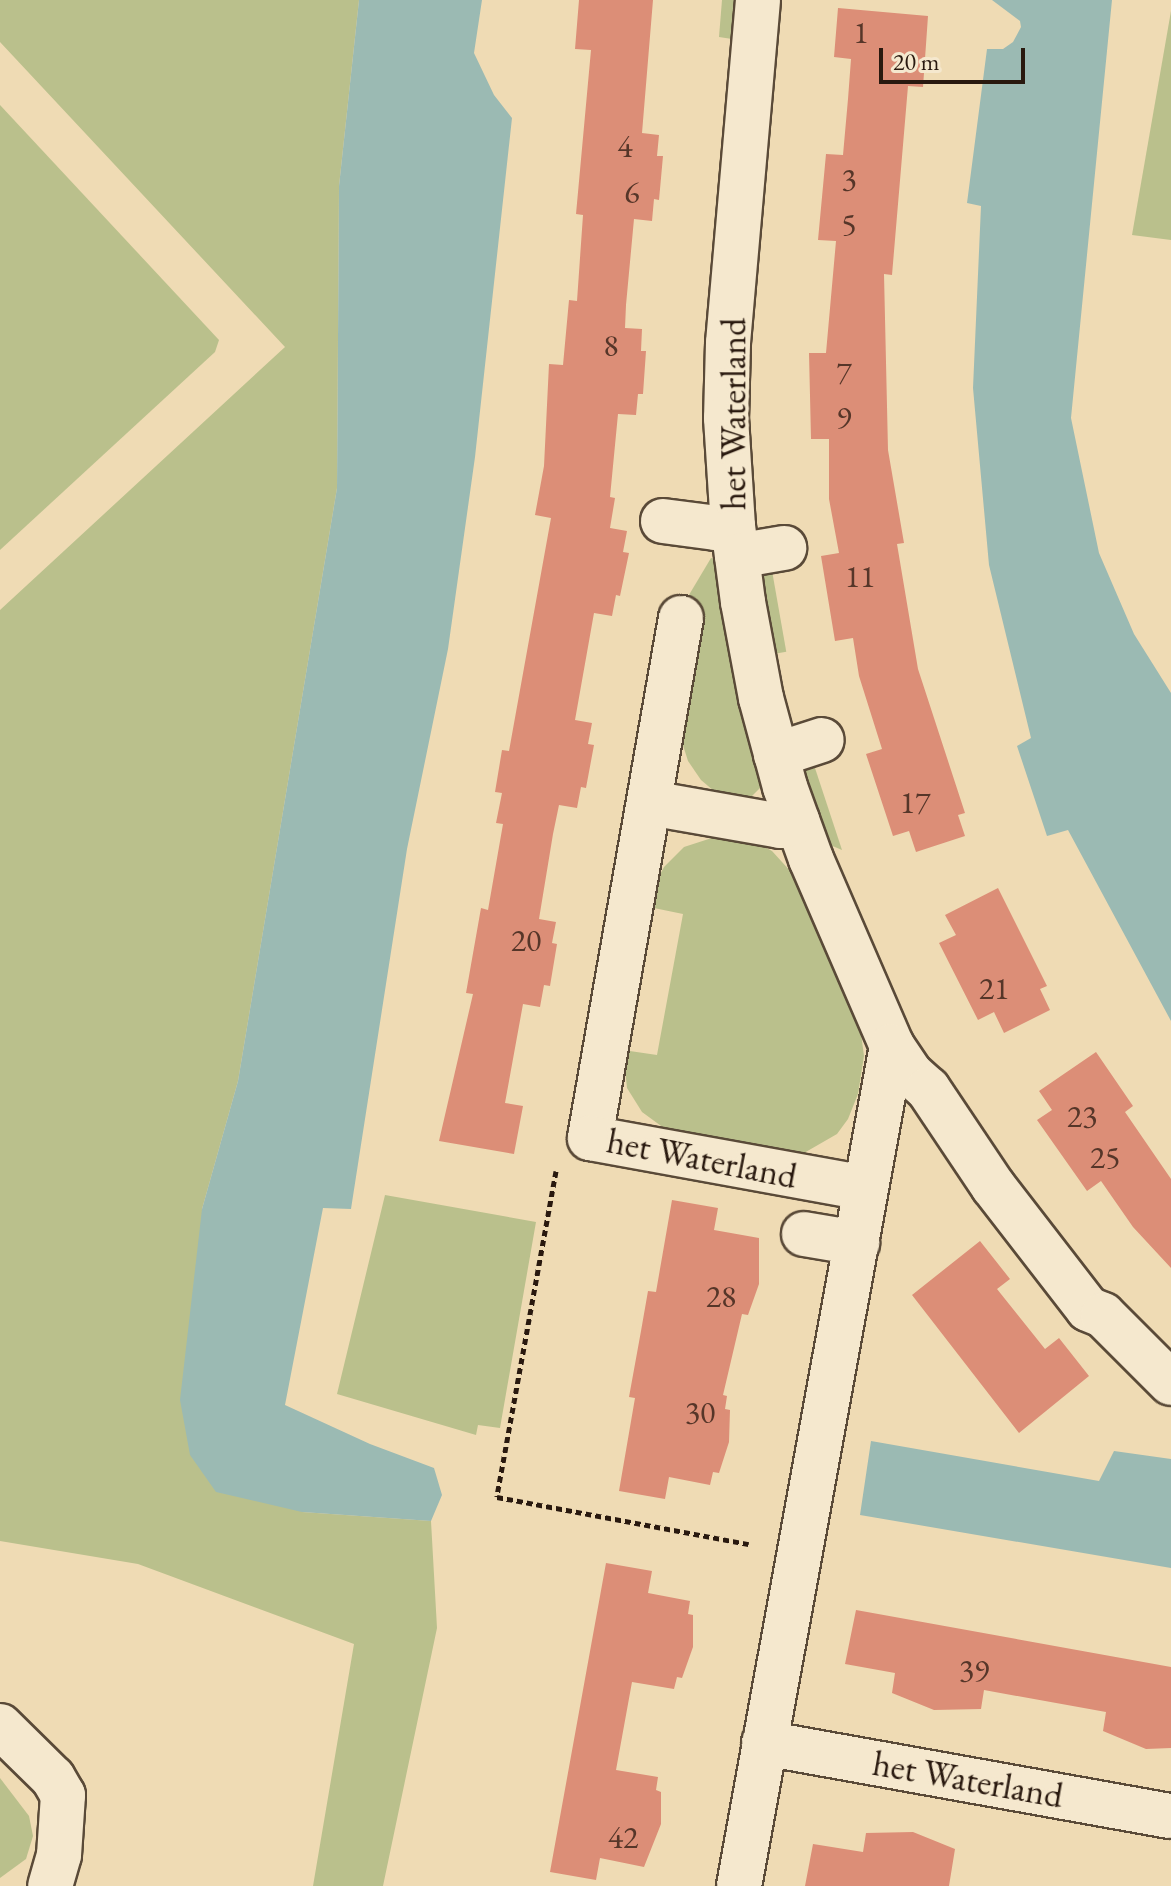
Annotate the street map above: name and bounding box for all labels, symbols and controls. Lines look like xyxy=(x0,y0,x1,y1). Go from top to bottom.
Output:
house number: 1 xyxy=(853,13,869,51)
scale bar xyxy=(883,32,1029,82)
text: 20 m xyxy=(893,46,940,77)
house number: 4 xyxy=(617,127,633,165)
house number: 3 xyxy=(841,160,857,198)
house number: 6 xyxy=(624,173,640,211)
house number: 5 xyxy=(841,205,857,243)
street label: het Waterland xyxy=(711,318,755,510)
house number: 8 xyxy=(603,326,619,364)
house number: 7 xyxy=(836,353,852,391)
house number: 9 xyxy=(836,398,852,436)
house number: 11 xyxy=(845,557,875,595)
house number: 17 xyxy=(900,783,930,821)
house number: 20 xyxy=(511,921,541,959)
house number: 21 xyxy=(979,969,1009,1007)
house number: 23 xyxy=(1067,1097,1097,1135)
street label: het Waterland xyxy=(603,1118,801,1198)
house number: 25 xyxy=(1090,1138,1120,1176)
house number: 28 xyxy=(706,1277,736,1315)
house number: 30 xyxy=(685,1393,715,1431)
house number: 39 xyxy=(959,1651,989,1689)
street label: het Waterland xyxy=(870,1741,1066,1817)
house number: 42 xyxy=(608,1818,638,1856)

